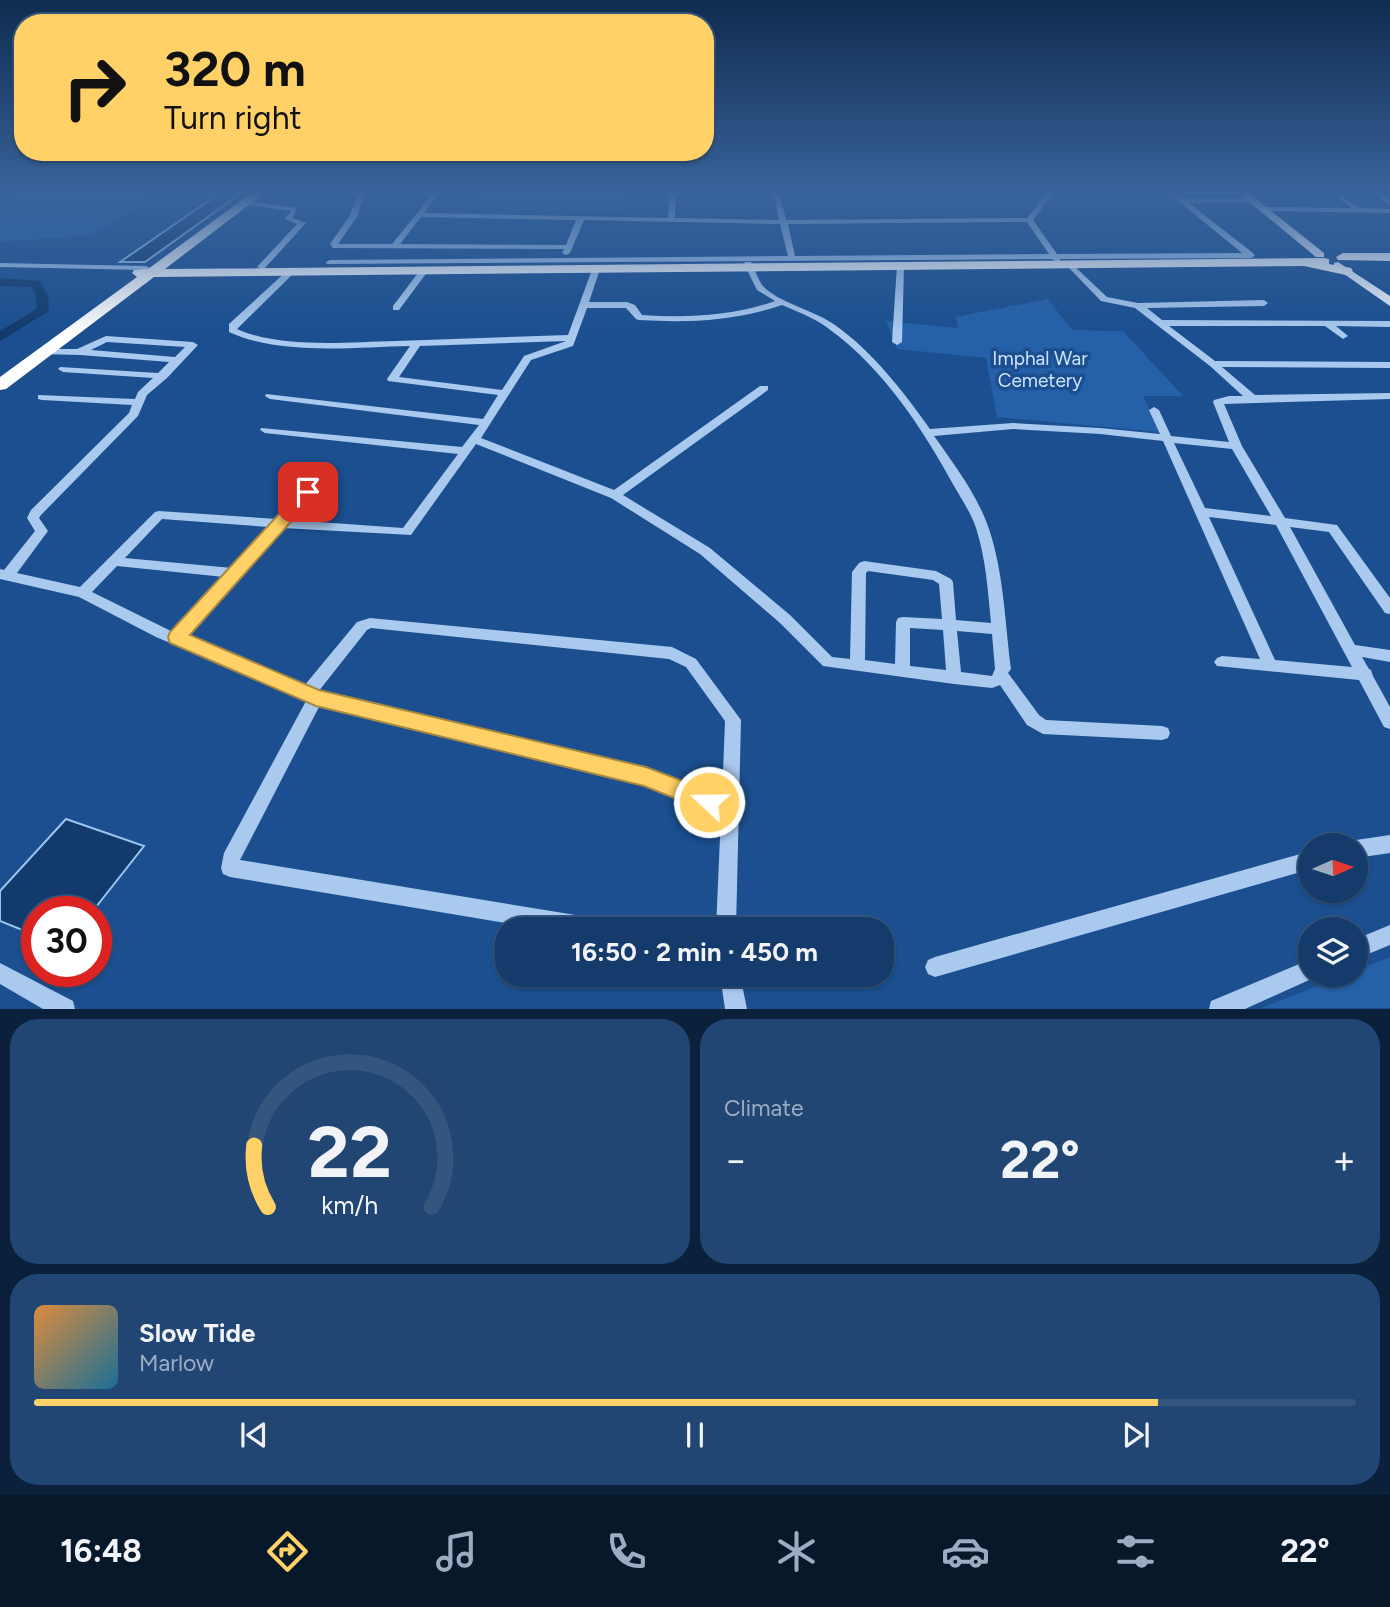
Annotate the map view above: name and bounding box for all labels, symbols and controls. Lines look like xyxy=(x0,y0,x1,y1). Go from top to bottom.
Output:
text: 320 m xyxy=(164,39,306,98)
icon: right xyxy=(49,42,140,133)
text: Turn right xyxy=(164,99,302,137)
park label: Imphal War Cemetery xyxy=(992,347,1088,392)
pin xyxy=(278,462,338,522)
icon: arrive xyxy=(289,473,327,511)
position arrow xyxy=(672,765,746,839)
north arrow xyxy=(1298,833,1368,903)
map controls xyxy=(1298,833,1368,987)
speed limit sign: 30 xyxy=(21,896,112,987)
button: layers xyxy=(1298,917,1368,987)
text: 16:50 · 2 min · 450 m xyxy=(571,936,818,968)
text: Climate xyxy=(724,1094,803,1122)
text: 22 xyxy=(308,1109,392,1196)
text: 22° xyxy=(1000,1129,1080,1191)
text: − xyxy=(724,1137,748,1183)
text: + xyxy=(1332,1137,1356,1183)
text: km/h xyxy=(321,1190,379,1220)
text: Slow Tide xyxy=(139,1317,255,1349)
text: Marlow xyxy=(139,1349,214,1377)
icon: previous xyxy=(235,1416,273,1454)
icon: pause xyxy=(676,1416,714,1454)
icon: next xyxy=(1117,1416,1155,1454)
icon: directions xyxy=(263,1527,312,1576)
icon: music xyxy=(432,1527,481,1576)
icon: phone xyxy=(602,1527,651,1576)
icon: climate xyxy=(772,1527,821,1576)
icon: car xyxy=(941,1527,990,1576)
icon: filters xyxy=(1111,1527,1160,1576)
text: 16:48 xyxy=(60,1532,142,1570)
text: 22° xyxy=(1280,1532,1330,1570)

